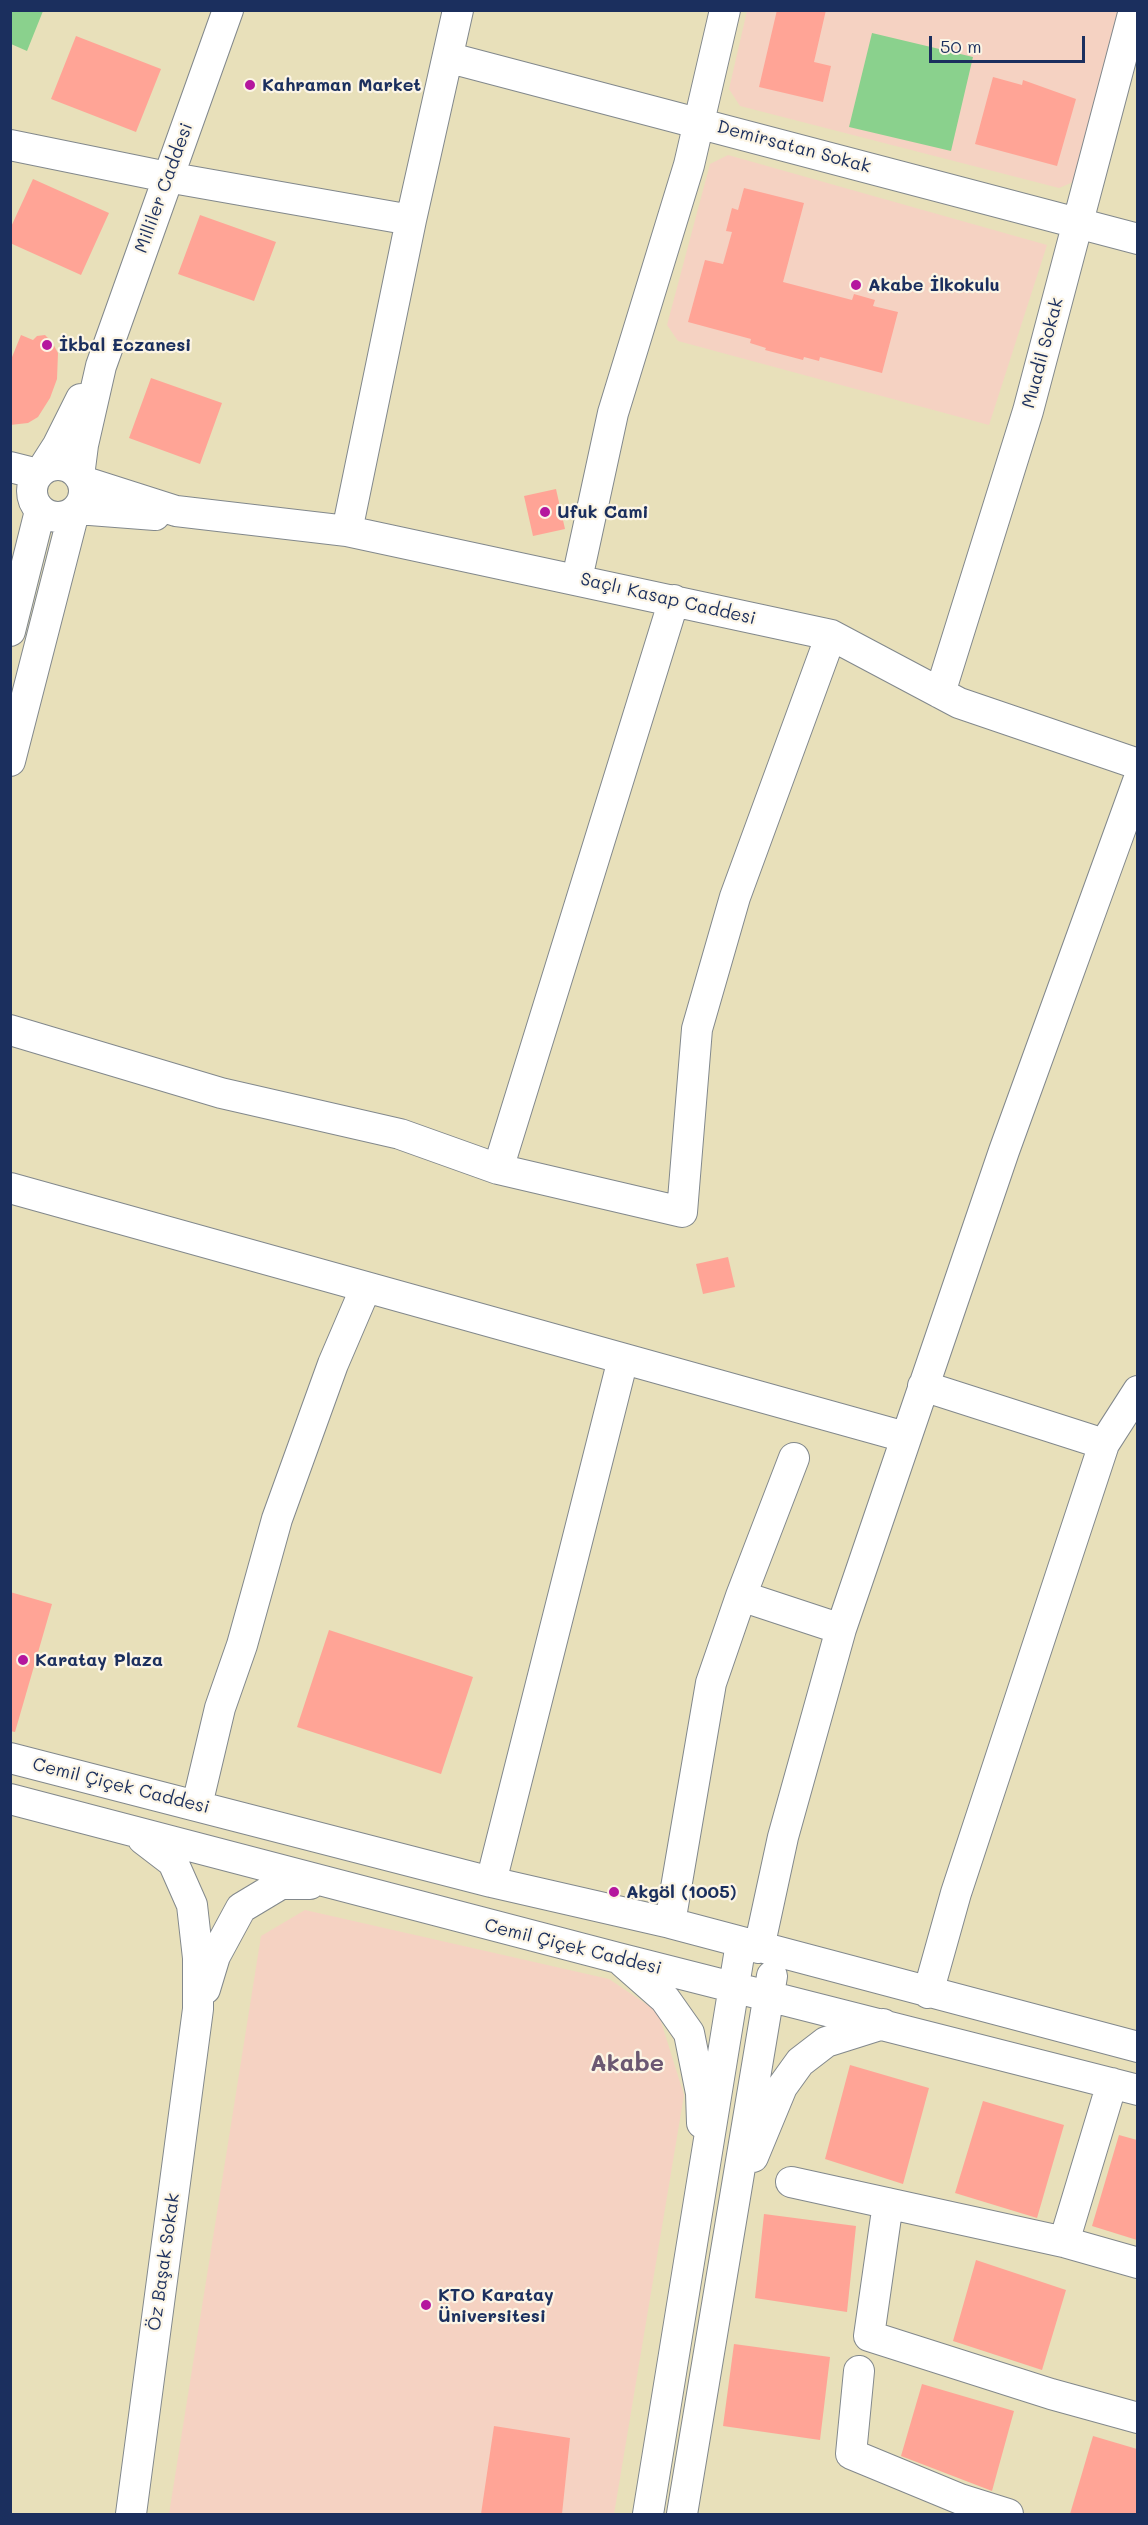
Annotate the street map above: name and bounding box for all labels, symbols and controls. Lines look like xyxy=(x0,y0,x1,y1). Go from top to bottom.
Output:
scale bar xyxy=(932,24,1088,62)
text: 50 m xyxy=(940,34,982,58)
place label: Kahraman Market xyxy=(262,74,421,96)
marker: Kahraman Market xyxy=(243,78,257,92)
street label: Demirsatan Sokak xyxy=(715,116,873,178)
street label: Milliler Caddesi xyxy=(130,120,198,256)
place label: Akabe İlkokulu xyxy=(868,274,1000,296)
marker: Akabe İlkokulu xyxy=(849,278,863,292)
street label: Muadil Sokak xyxy=(1018,295,1068,411)
place label: İkbal Eczanesi xyxy=(59,334,191,356)
marker: İkbal Eczanesi xyxy=(40,338,54,352)
place label: Ufuk Cami xyxy=(557,501,649,523)
marker: Ufuk Cami xyxy=(538,505,552,519)
street label: Saçlı Kasap Caddesi xyxy=(578,568,758,630)
place label: Karatay Plaza xyxy=(35,1649,163,1671)
marker: Karatay Plaza xyxy=(16,1653,30,1667)
street label: Cemil Çiçek Caddesi xyxy=(30,1754,212,1818)
place label: Akgöl (1005) xyxy=(626,1881,736,1903)
marker: Akgöl (1005) xyxy=(607,1885,621,1899)
street label: Cemil Çiçek Caddesi xyxy=(482,1915,664,1979)
district label: Akabe xyxy=(590,2050,664,2078)
street label: Öz Başak Sokak xyxy=(144,2192,184,2332)
place label: KTO Karatay Üniversitesi xyxy=(438,2284,554,2326)
marker: KTO Karatay Üniversitesi xyxy=(419,2298,433,2312)

